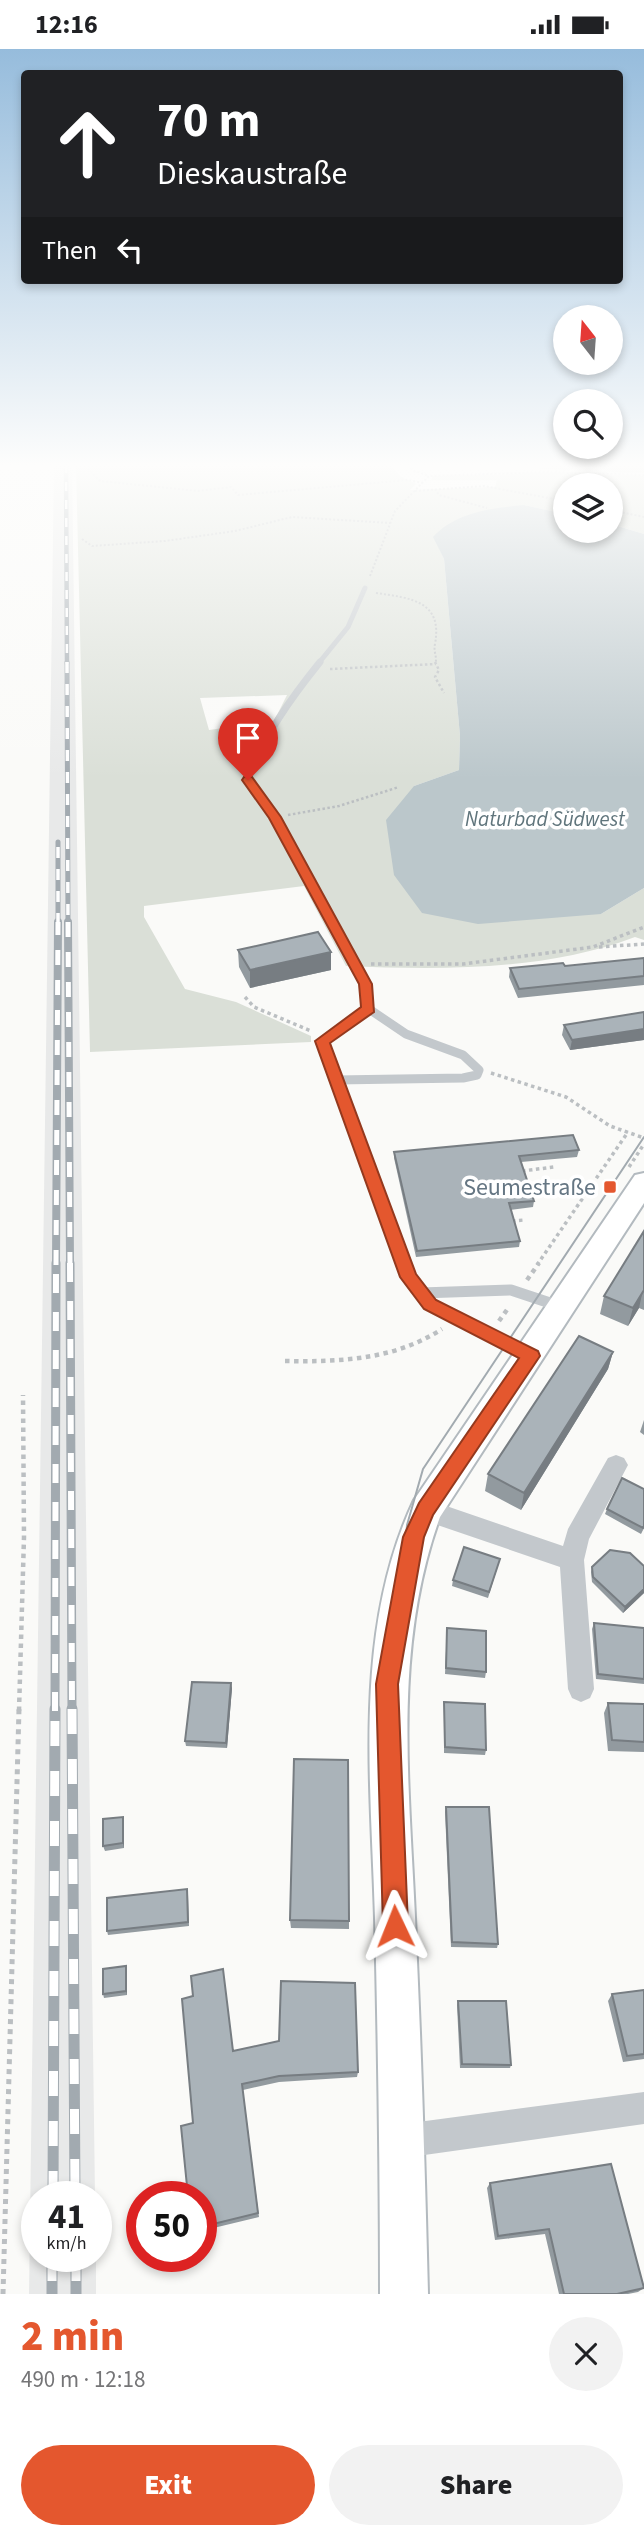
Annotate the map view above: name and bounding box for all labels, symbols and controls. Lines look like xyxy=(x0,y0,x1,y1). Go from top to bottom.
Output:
text: 12:16 xyxy=(35,6,98,43)
text: 70 m xyxy=(157,86,261,156)
icon: ahead xyxy=(42,98,133,189)
text: Dieskaustraße xyxy=(157,151,347,197)
icon: left xyxy=(111,231,149,269)
text: Then xyxy=(42,232,97,269)
north arrow xyxy=(553,305,623,375)
map controls xyxy=(553,305,623,543)
button: search xyxy=(553,389,623,459)
button: layers xyxy=(553,473,623,543)
pin xyxy=(218,708,278,780)
icon: arrive xyxy=(229,719,267,757)
water label: Naturbad Südwest xyxy=(465,804,626,834)
place label: Seumestraße xyxy=(463,1170,596,1205)
marker: Seumestraße xyxy=(602,1179,618,1195)
position arrow xyxy=(358,1889,432,1963)
speed limit sign: 50 xyxy=(126,2181,217,2272)
text: 41 xyxy=(48,2192,85,2242)
text: km/h xyxy=(47,2231,86,2256)
text: 2 min xyxy=(21,2307,124,2367)
button: close xyxy=(549,2317,623,2391)
text: 490 m · 12:18 xyxy=(21,2363,145,2396)
button: Exit xyxy=(21,2445,315,2525)
button: Share xyxy=(329,2445,623,2525)

